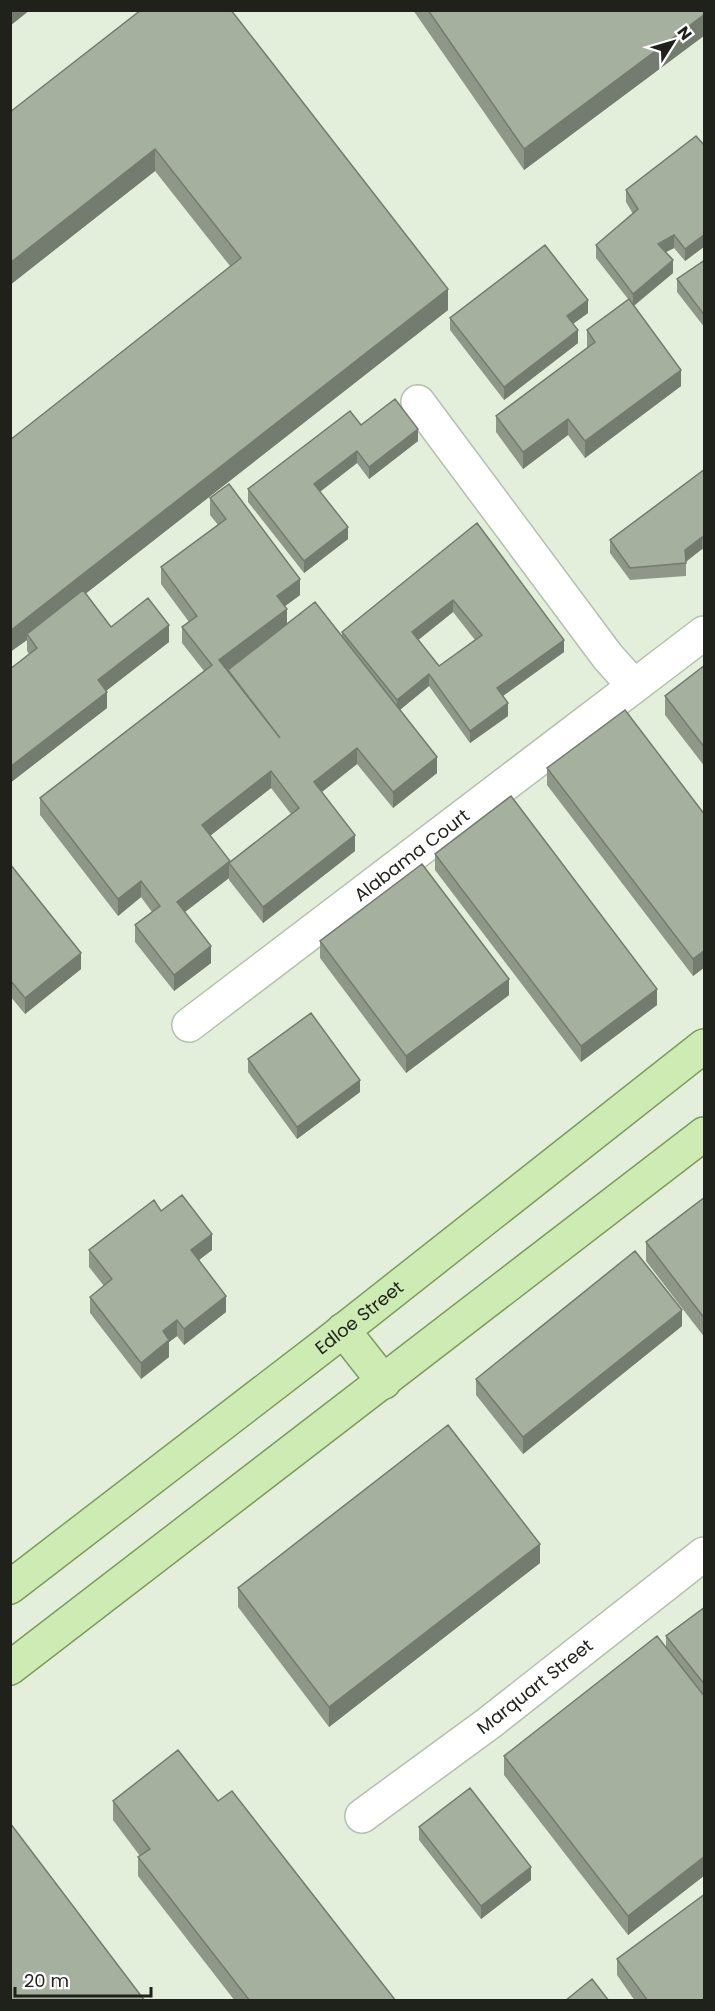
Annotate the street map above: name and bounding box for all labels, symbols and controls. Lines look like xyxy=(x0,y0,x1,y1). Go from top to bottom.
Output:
north arrow xyxy=(643,12,703,72)
text: N xyxy=(672,22,697,45)
street label: Alabama Court xyxy=(349,803,474,907)
street label: Edloe Street xyxy=(310,1275,408,1360)
street label: Marquart Street xyxy=(472,1633,598,1740)
scale bar xyxy=(15,1960,152,1998)
text: 20 m xyxy=(24,1968,69,1993)

